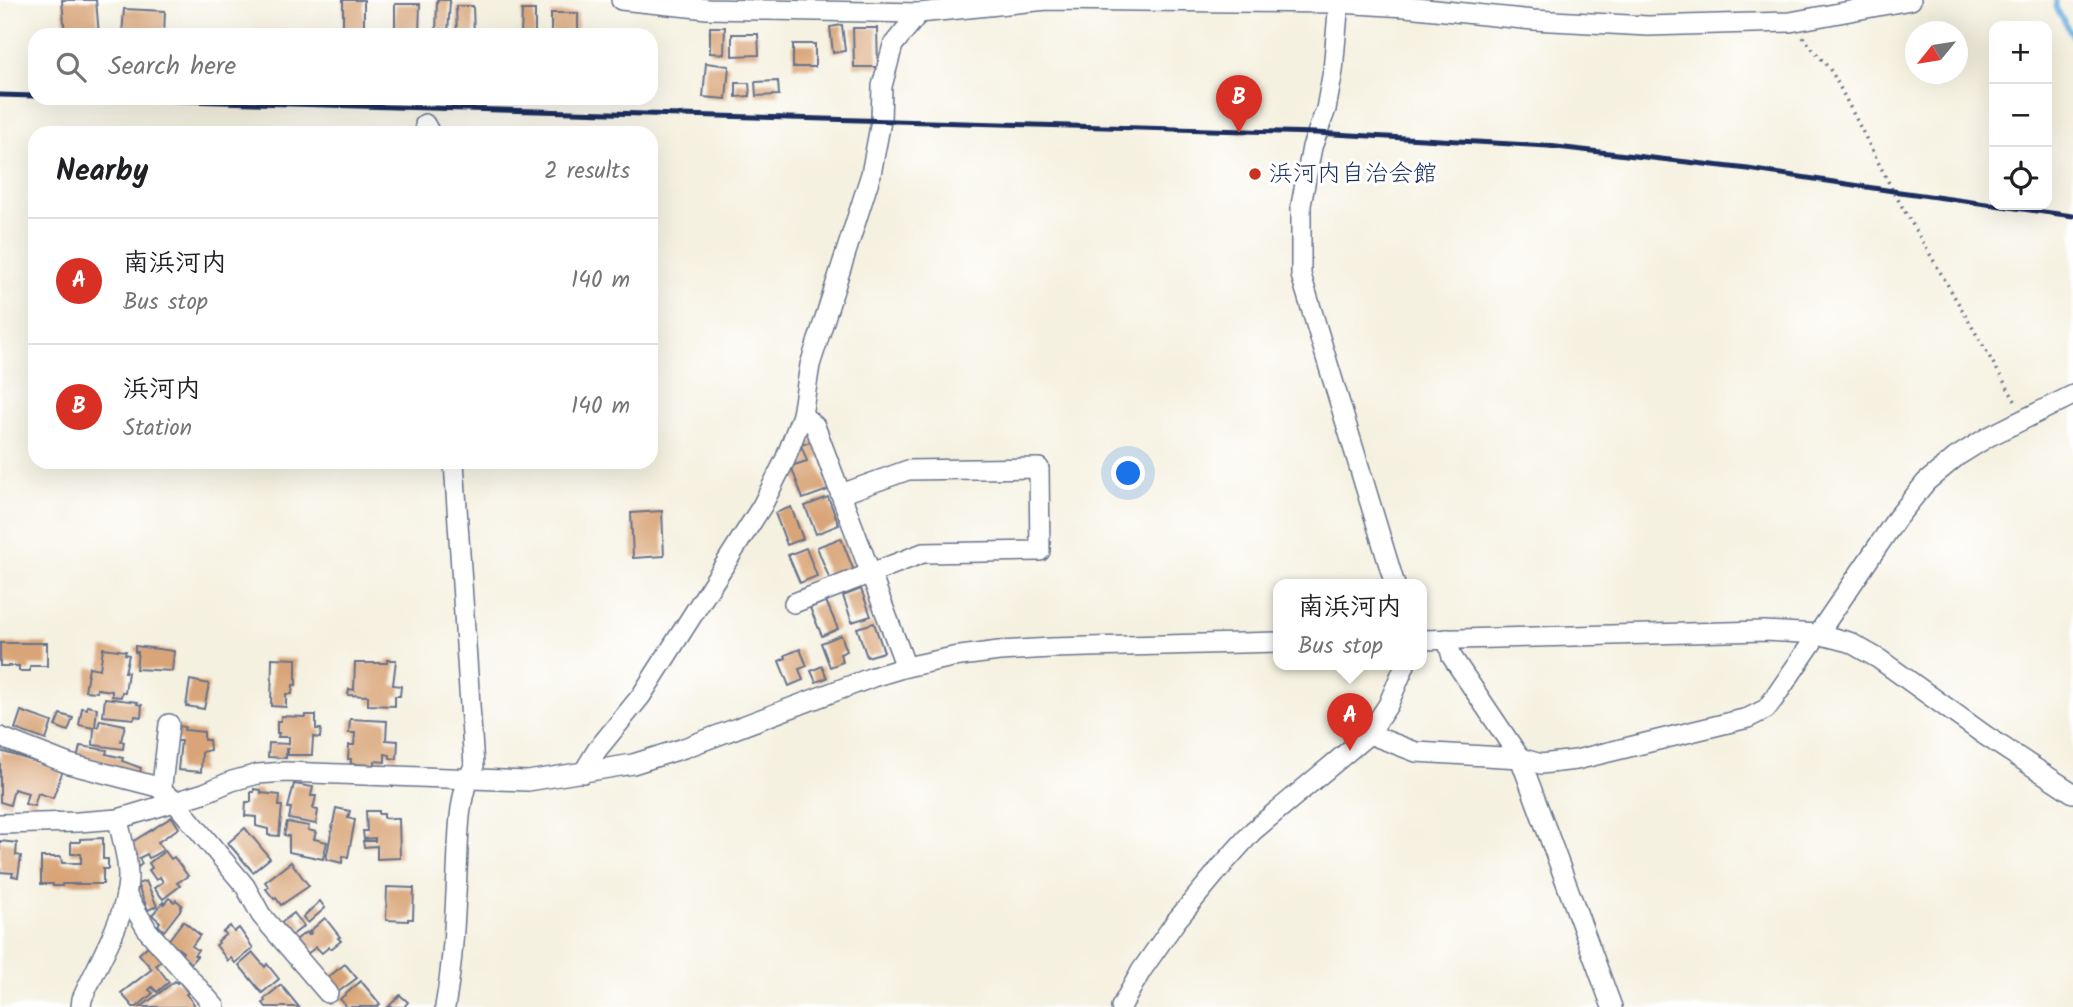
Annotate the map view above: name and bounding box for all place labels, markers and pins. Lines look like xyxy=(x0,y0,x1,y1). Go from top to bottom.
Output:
pin: B xyxy=(1216,75,1262,133)
place label: 浜河内自治会館 xyxy=(1269,155,1437,194)
marker: 浜河内自治会館 xyxy=(1247,166,1263,182)
pin: A xyxy=(1327,693,1373,751)

